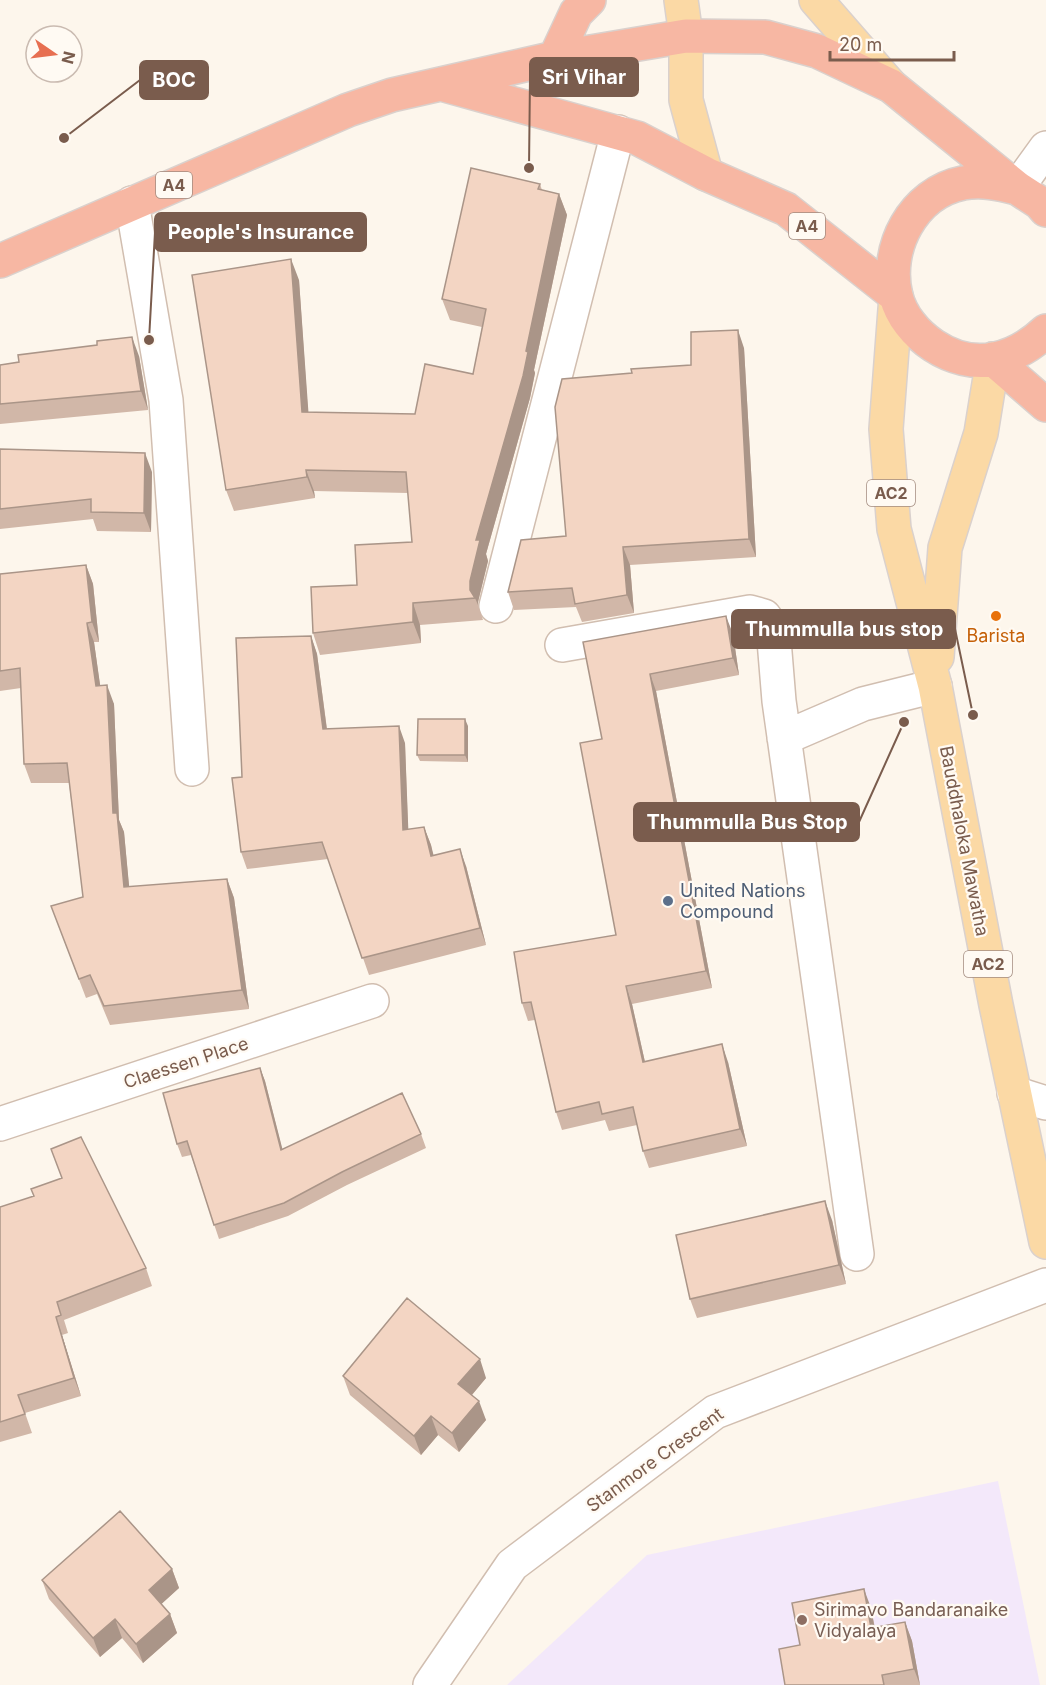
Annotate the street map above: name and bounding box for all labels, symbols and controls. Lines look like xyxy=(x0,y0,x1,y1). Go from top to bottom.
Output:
north arrow xyxy=(24,24,84,84)
scale bar xyxy=(830,24,954,62)
text: 20 m xyxy=(839,34,882,55)
text: N xyxy=(57,49,80,66)
callout: Sri Vihar xyxy=(530,58,638,96)
callout: BOC xyxy=(140,61,208,99)
text: Sri Vihar xyxy=(542,65,626,89)
text: BOC xyxy=(152,68,196,92)
road number: A4 xyxy=(156,172,192,198)
callout: People's Insurance xyxy=(155,213,366,251)
road number: A4 xyxy=(789,213,825,239)
text: People's Insurance xyxy=(168,220,354,244)
road number: AC2 xyxy=(867,480,915,506)
marker: Barista xyxy=(989,609,1003,623)
callout: Thummulla bus stop xyxy=(732,610,955,648)
text: Thummulla bus stop xyxy=(745,617,943,641)
place label: Barista xyxy=(967,625,1025,646)
street label: Bauddhaloka Mawatha xyxy=(936,744,993,938)
callout: Thummulla Bus Stop xyxy=(634,803,859,841)
text: Thummulla Bus Stop xyxy=(646,810,848,834)
place label: United Nations Compound xyxy=(680,880,806,922)
marker: United Nations Compound xyxy=(661,894,675,908)
road number: AC2 xyxy=(964,951,1012,977)
street label: Claessen Place xyxy=(121,1032,251,1093)
street label: Stanmore Crescent xyxy=(582,1403,727,1516)
place label: Sirimavo Bandaranaike Vidyalaya xyxy=(814,1599,1008,1641)
marker: Sirimavo Bandaranaike Vidyalaya xyxy=(795,1613,809,1627)

